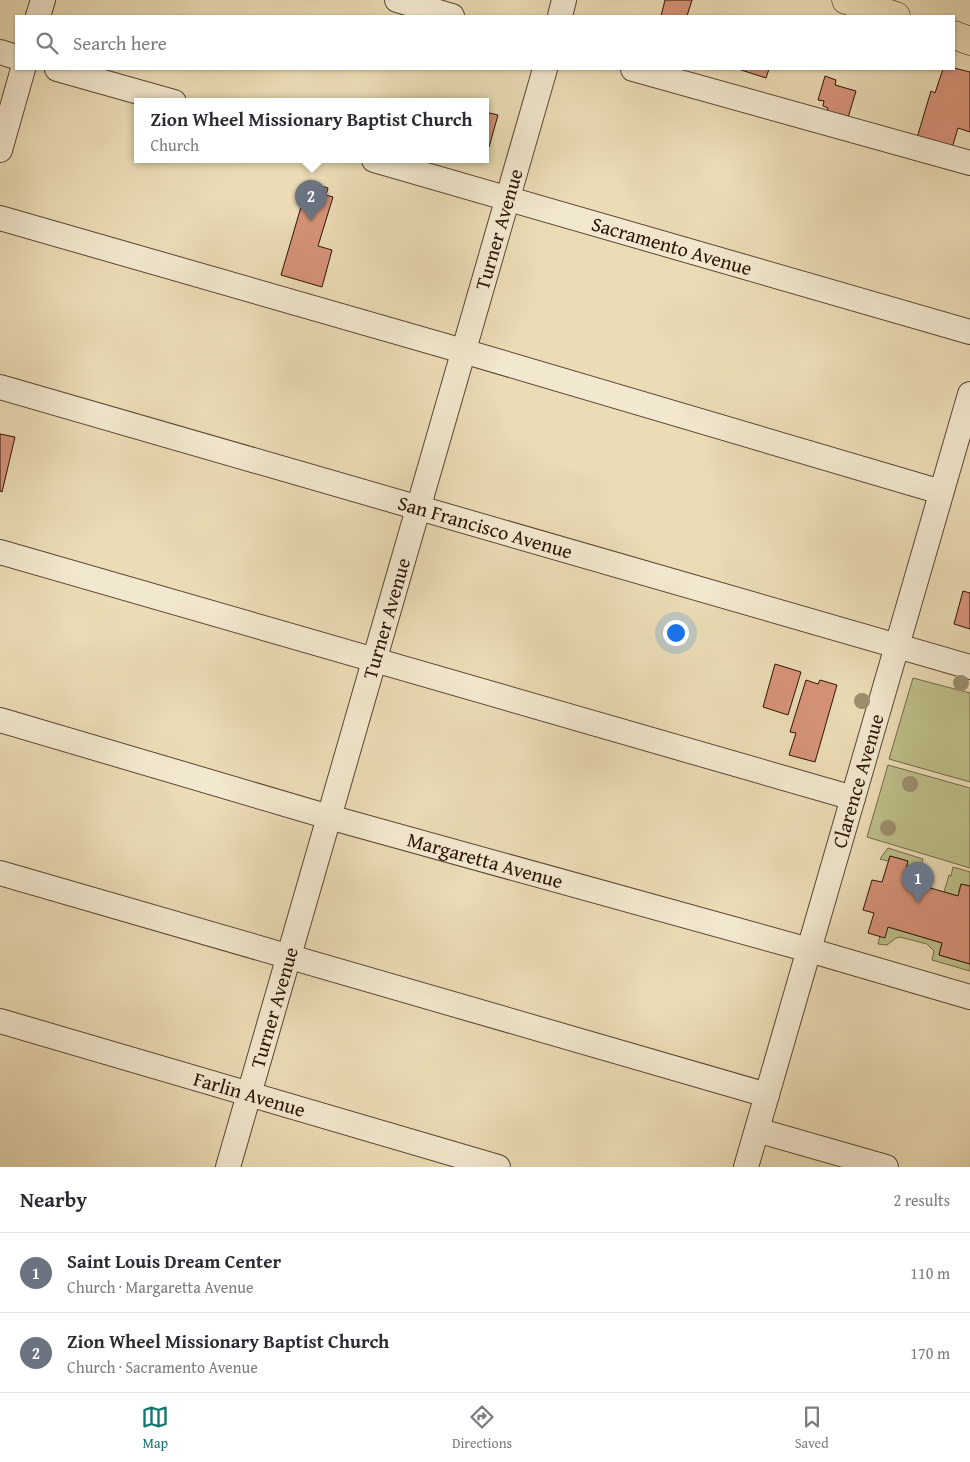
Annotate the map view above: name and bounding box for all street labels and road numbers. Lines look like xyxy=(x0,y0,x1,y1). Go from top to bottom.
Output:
street label: Turner Avenue xyxy=(467,165,530,293)
street label: Sacramento Avenue xyxy=(588,209,756,282)
street label: San Francisco Avenue xyxy=(394,488,576,566)
street label: Turner Avenue xyxy=(355,554,417,682)
street label: Clarence Avenue xyxy=(824,710,891,851)
street label: Margaretta Avenue xyxy=(404,824,566,895)
street label: Turner Avenue xyxy=(242,943,305,1071)
street label: Farlin Avenue xyxy=(190,1064,309,1124)

